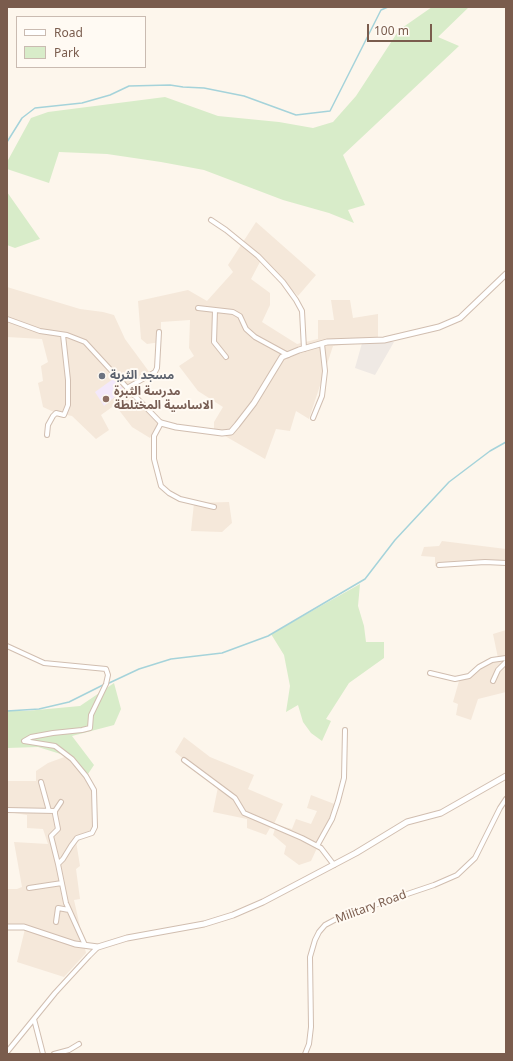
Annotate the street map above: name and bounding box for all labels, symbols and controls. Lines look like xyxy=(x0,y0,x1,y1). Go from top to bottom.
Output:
legend xyxy=(16,16,146,68)
scale bar xyxy=(369,16,434,42)
text: 100 m xyxy=(374,22,409,39)
text: Road xyxy=(54,24,83,41)
text: Park xyxy=(54,44,79,61)
place label: مسجد الثربة xyxy=(110,369,174,383)
marker: مسجد الثربة xyxy=(97,371,107,381)
place label: مدرسة الثبرة الاساسية المختلطة xyxy=(114,385,213,413)
marker: مدرسة الثبرة الاساسية المختلطة xyxy=(101,394,111,404)
street label: Military Road xyxy=(334,888,408,926)

